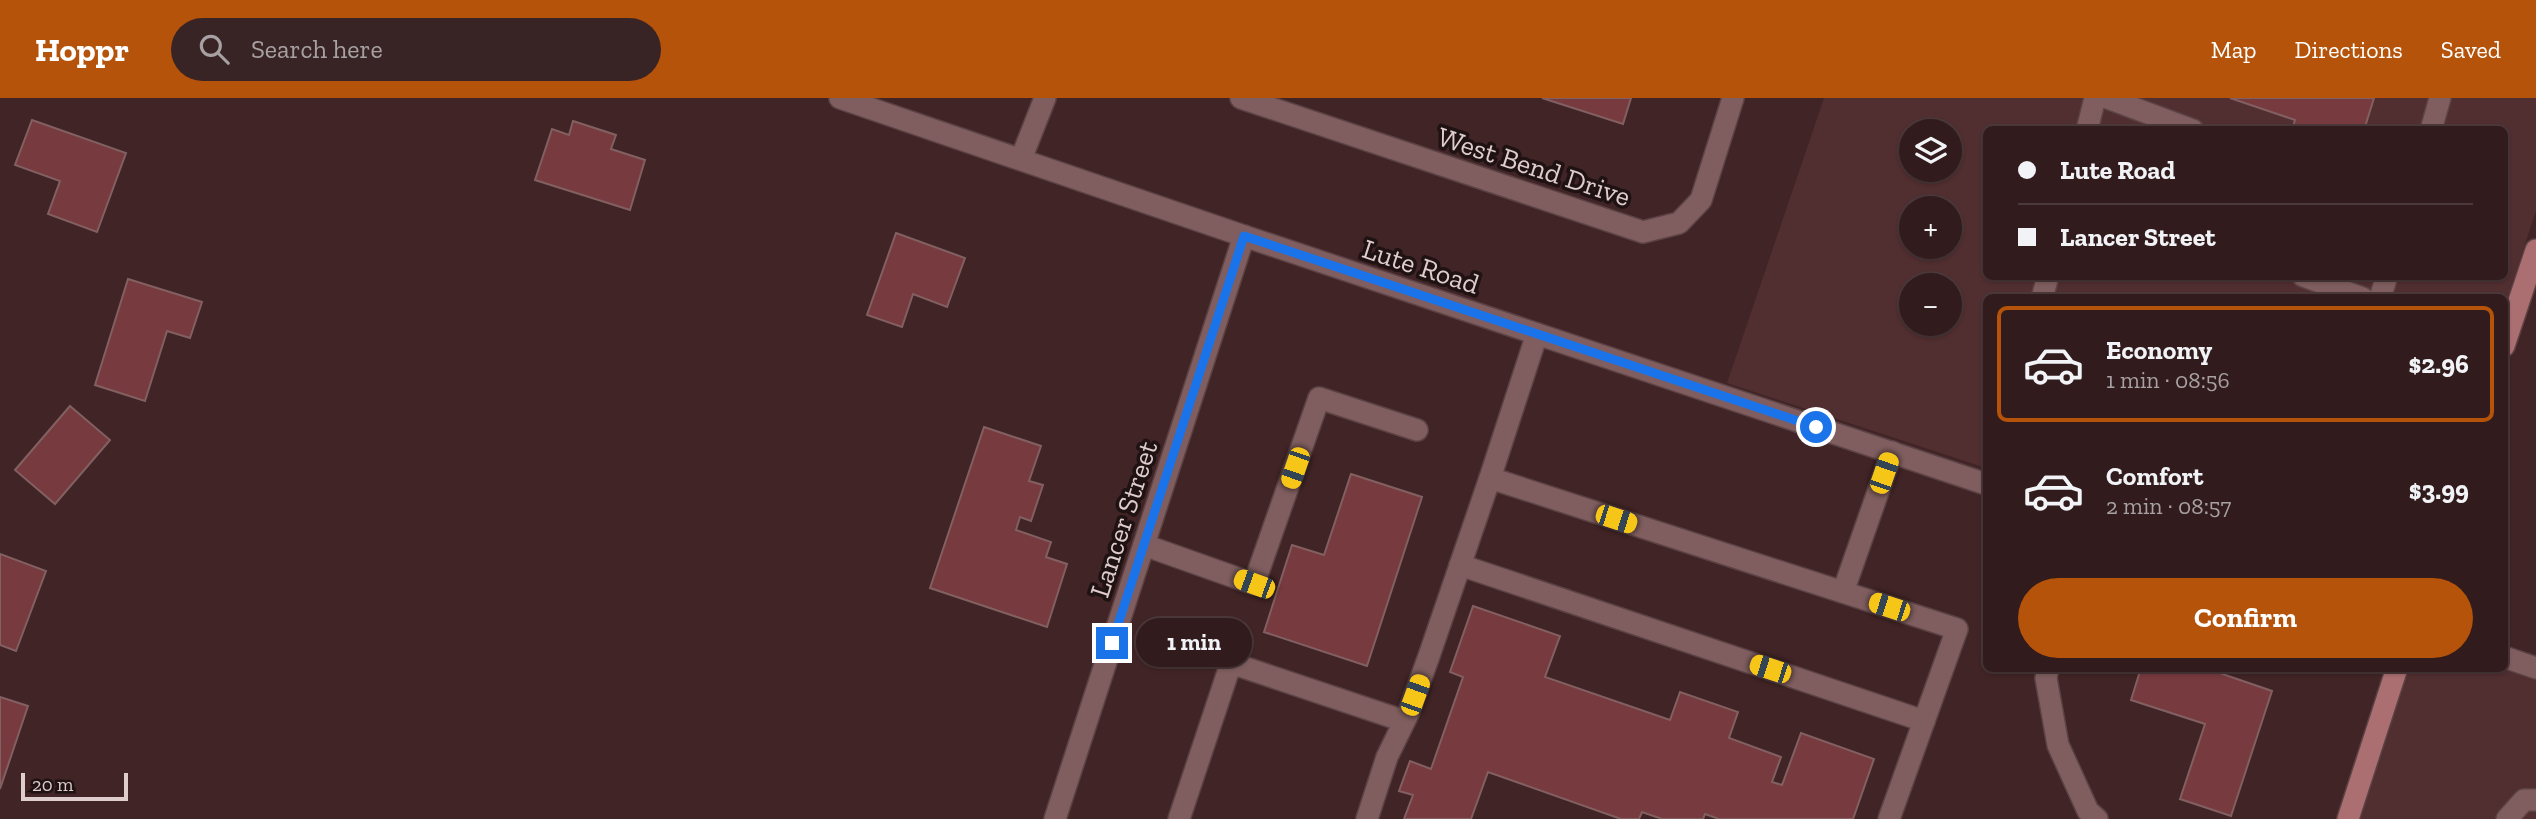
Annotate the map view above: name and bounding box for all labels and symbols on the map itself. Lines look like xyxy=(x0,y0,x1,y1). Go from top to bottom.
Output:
street label: West Bend Drive xyxy=(1433,120,1634,213)
street label: Lute Road xyxy=(1358,232,1483,301)
route start xyxy=(1800,411,1832,443)
street label: Lancer Street xyxy=(1083,436,1164,601)
car xyxy=(1279,445,1312,491)
car xyxy=(1868,450,1901,496)
car xyxy=(1593,503,1640,535)
car xyxy=(1231,567,1278,601)
car xyxy=(1866,591,1913,623)
callout: 1 min xyxy=(1136,618,1252,668)
route end xyxy=(1096,627,1128,659)
car xyxy=(1747,653,1794,685)
car xyxy=(1398,672,1433,718)
scale bar xyxy=(21,770,128,802)

